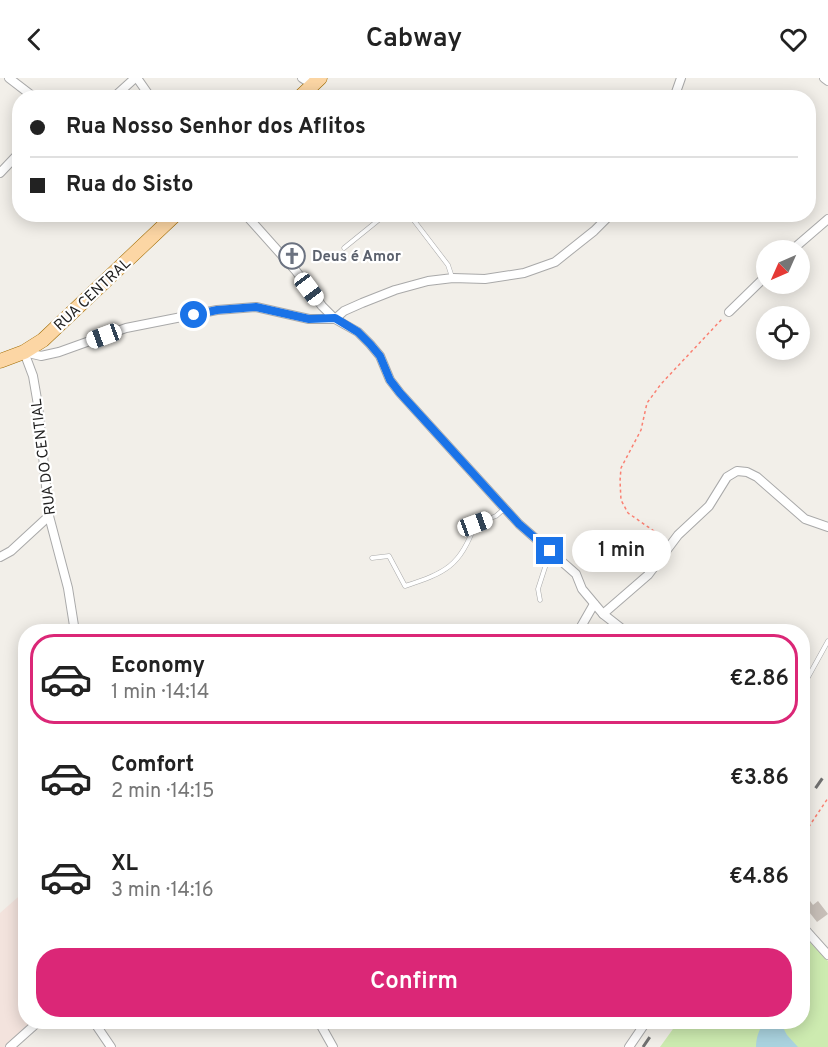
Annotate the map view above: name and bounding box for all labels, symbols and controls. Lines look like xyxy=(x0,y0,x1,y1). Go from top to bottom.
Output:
text: Cabway xyxy=(366,22,462,56)
icon: back xyxy=(18,23,51,56)
icon: heart xyxy=(777,23,810,56)
text: Rua Nosso Senhor dos Aflitos xyxy=(66,114,366,141)
text: Rua do Sisto xyxy=(66,172,193,199)
north arrow xyxy=(756,240,810,294)
map controls xyxy=(756,240,810,360)
church icon: Deus é Amor xyxy=(277,241,307,271)
place label: Deus é Amor xyxy=(312,248,402,267)
street label: RUA CENTRAL xyxy=(51,255,135,336)
car xyxy=(291,269,327,309)
route start xyxy=(180,301,207,328)
button: locate xyxy=(756,306,810,360)
car xyxy=(84,321,124,351)
street label: RUA DO CENTIAL xyxy=(28,397,61,516)
car xyxy=(455,509,495,539)
callout: 1 min xyxy=(571,530,670,572)
route end xyxy=(536,537,563,564)
text: 1 min xyxy=(598,538,645,564)
icon: car xyxy=(39,652,93,706)
text: Economy xyxy=(111,653,205,680)
text: €2.86 xyxy=(729,666,789,693)
text: 1 min · 14:14 xyxy=(111,680,209,706)
icon: car xyxy=(39,751,93,805)
text: Comfort xyxy=(111,752,194,779)
text: €3.86 xyxy=(730,765,789,792)
text: 2 min · 14:15 xyxy=(111,779,214,805)
icon: car xyxy=(39,850,93,904)
text: XL xyxy=(111,851,138,878)
text: €4.86 xyxy=(729,864,789,891)
text: 3 min · 14:16 xyxy=(111,878,214,904)
button: Confirm xyxy=(36,948,792,1017)

